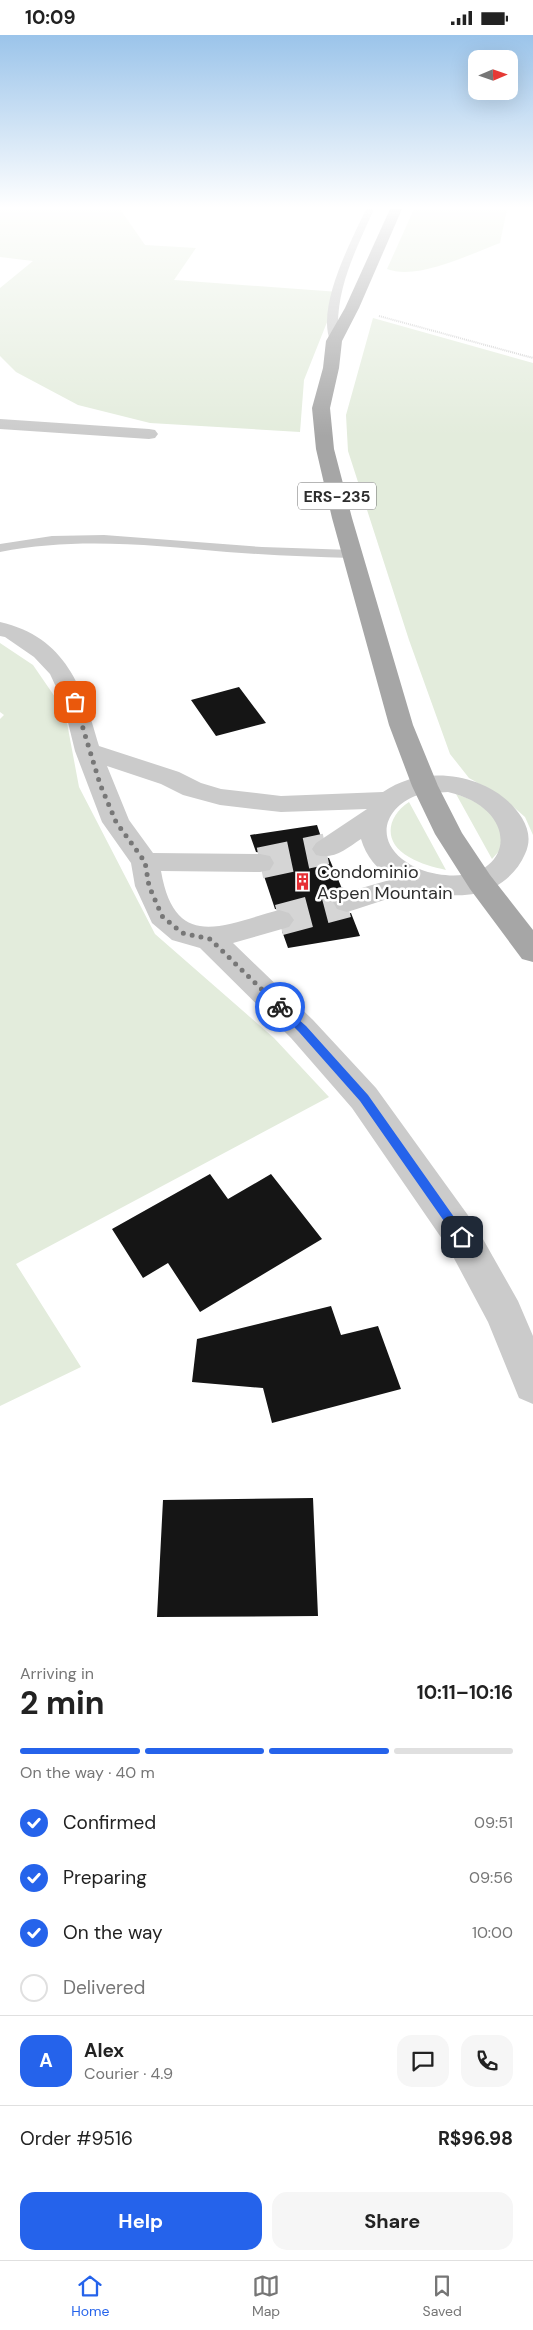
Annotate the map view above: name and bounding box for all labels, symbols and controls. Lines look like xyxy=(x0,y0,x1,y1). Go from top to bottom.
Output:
text: 10:09 xyxy=(25,5,76,30)
north arrow xyxy=(468,50,518,100)
map controls xyxy=(468,50,518,100)
road number: ERS-235 xyxy=(298,483,376,509)
pin xyxy=(54,681,96,723)
icon: bag xyxy=(61,688,89,716)
place label: Condominio Aspen Mountain xyxy=(317,860,453,905)
building icon: Condominio Aspen Mountain xyxy=(293,872,313,892)
courier xyxy=(255,982,305,1032)
icon: bike xyxy=(266,993,294,1021)
pin xyxy=(441,1216,483,1258)
icon: home xyxy=(448,1223,476,1251)
text: Arriving in xyxy=(20,1663,94,1684)
text: 10:11–10:16 xyxy=(417,1680,513,1705)
text: 2 min xyxy=(20,1682,105,1724)
text: On the way · 40 m xyxy=(20,1762,155,1783)
icon: check xyxy=(20,1809,48,1837)
text: Confirmed xyxy=(63,1810,156,1835)
text: 09:51 xyxy=(474,1812,513,1833)
icon: check xyxy=(20,1864,48,1892)
text: Preparing xyxy=(63,1865,147,1890)
text: 09:56 xyxy=(469,1867,513,1888)
icon: check xyxy=(20,1919,48,1947)
text: On the way xyxy=(63,1920,163,1945)
text: 10:00 xyxy=(472,1922,513,1943)
text: Delivered xyxy=(63,1975,145,2000)
button: chat xyxy=(397,2035,449,2087)
button: phone xyxy=(461,2035,513,2087)
text: Alex xyxy=(84,2038,124,2063)
text: A xyxy=(39,2048,53,2073)
text: Courier · 4.9 xyxy=(84,2063,173,2084)
text: Order #9516 xyxy=(20,2126,133,2151)
text: R$96.98 xyxy=(438,2126,513,2151)
button: Help xyxy=(20,2192,262,2250)
button: Share xyxy=(272,2192,513,2250)
tab: Home xyxy=(71,2272,109,2320)
tab: Map xyxy=(252,2272,280,2320)
tab: Saved xyxy=(423,2272,462,2320)

